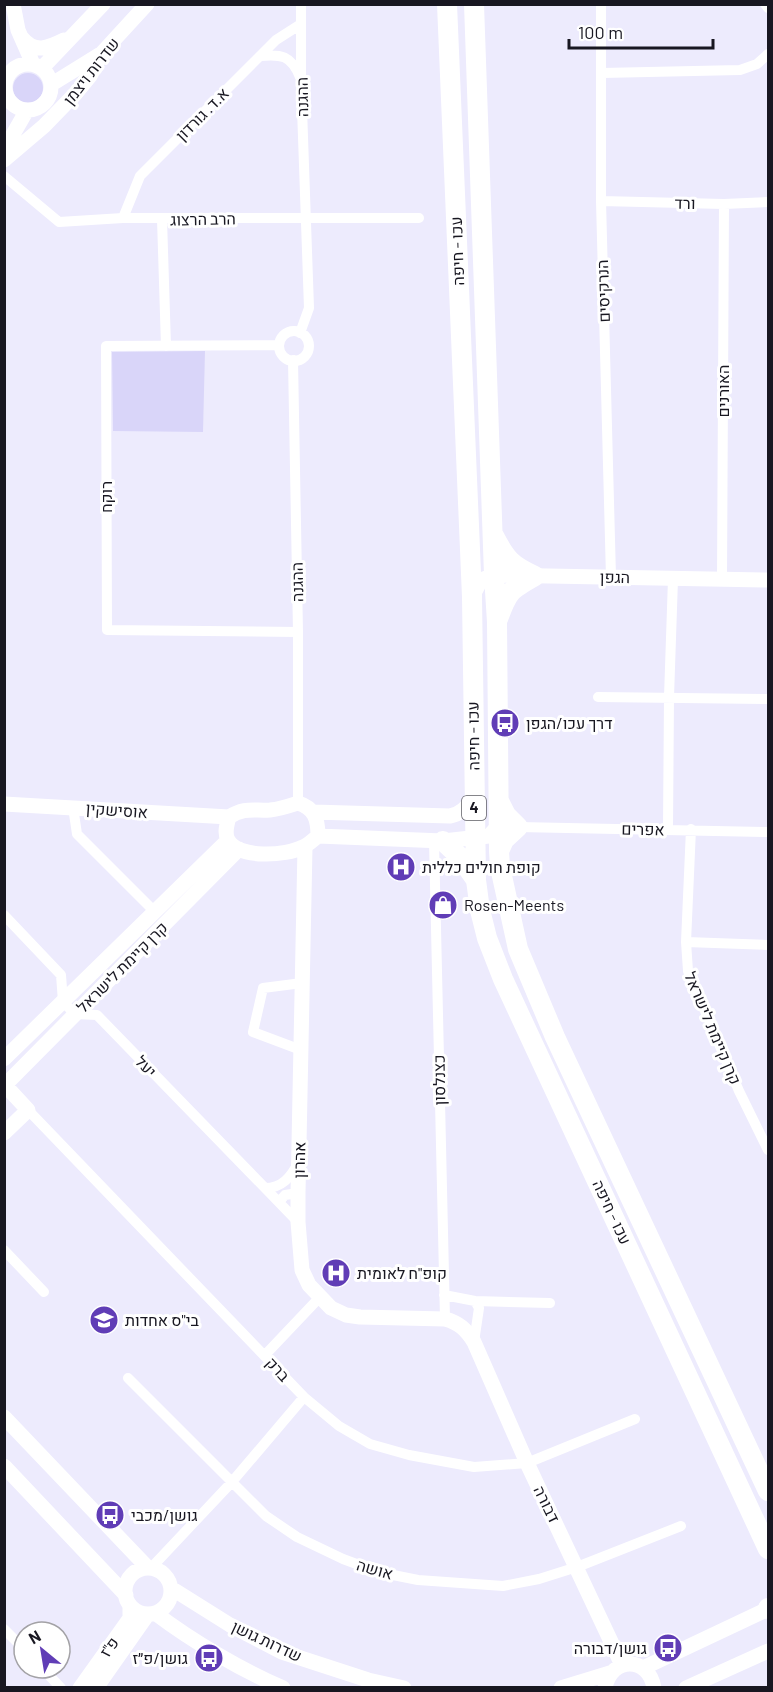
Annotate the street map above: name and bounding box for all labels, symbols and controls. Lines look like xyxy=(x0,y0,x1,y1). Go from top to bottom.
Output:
scale bar xyxy=(569,12,713,50)
text: 100 m xyxy=(578,21,623,43)
street label: שדרות ויצמן xyxy=(59,33,123,108)
street label: ההגנה xyxy=(292,77,311,117)
street label: א.ד. גורדון xyxy=(171,83,232,144)
street label: ורד xyxy=(674,193,696,212)
street label: הרב הרצוג xyxy=(170,208,236,229)
street label: עכו - חיפה xyxy=(446,216,467,286)
street label: הנרקיסים xyxy=(592,259,613,323)
street label: האורנים xyxy=(713,364,732,418)
street label: רוקח xyxy=(96,481,115,513)
street label: ההגנה xyxy=(287,562,306,602)
street label: הגפן xyxy=(600,567,630,586)
street label: עכו - חיפה xyxy=(462,701,483,771)
bus stop icon: דרך עכו/הגפן xyxy=(489,707,521,739)
place label: דרך עכו/הגפן xyxy=(526,713,613,732)
road number: 4 xyxy=(462,796,486,820)
street label: אוסישקין xyxy=(85,798,149,821)
street label: אפרים xyxy=(621,819,665,838)
hospital icon: קופת חולים כללית xyxy=(385,851,417,883)
place label: קופת חולים כללית xyxy=(422,857,541,876)
shop icon: Rosen-Meents xyxy=(427,889,459,921)
place label: Rosen-Meents xyxy=(464,895,564,914)
street label: קרן קיימת לישראל xyxy=(72,917,171,1016)
street label: קרן קיימת לישראל xyxy=(681,969,746,1087)
street label: יעל xyxy=(132,1051,161,1080)
street label: כצנלסון xyxy=(429,1054,448,1106)
street label: אהרון xyxy=(289,1141,308,1179)
street label: עכו - חיפה xyxy=(589,1176,636,1247)
hospital icon: קופ"ח לאומית xyxy=(320,1257,352,1289)
place label: קופ"ח לאומית xyxy=(357,1263,447,1282)
school or university icon: בי"ס אחדות xyxy=(88,1304,120,1336)
place label: בי"ס אחדות xyxy=(125,1310,199,1329)
street label: ברק xyxy=(262,1353,295,1385)
street label: דבורה xyxy=(530,1482,564,1525)
bus stop icon: גושן/מכבי xyxy=(94,1499,126,1531)
place label: גושן/מכבי xyxy=(131,1505,198,1524)
street label: אושה xyxy=(355,1554,396,1583)
street label: שדרות גושן xyxy=(229,1616,305,1665)
north arrow xyxy=(12,1620,72,1680)
text: N xyxy=(25,1626,44,1647)
bus stop icon: גושן/דבורה xyxy=(652,1632,684,1664)
street label: פ"ז xyxy=(95,1633,122,1660)
place label: גושן/דבורה xyxy=(574,1638,647,1657)
bus stop icon: גושן/פ״ז xyxy=(193,1642,225,1674)
place label: גושן/פ״ז xyxy=(132,1648,188,1667)

